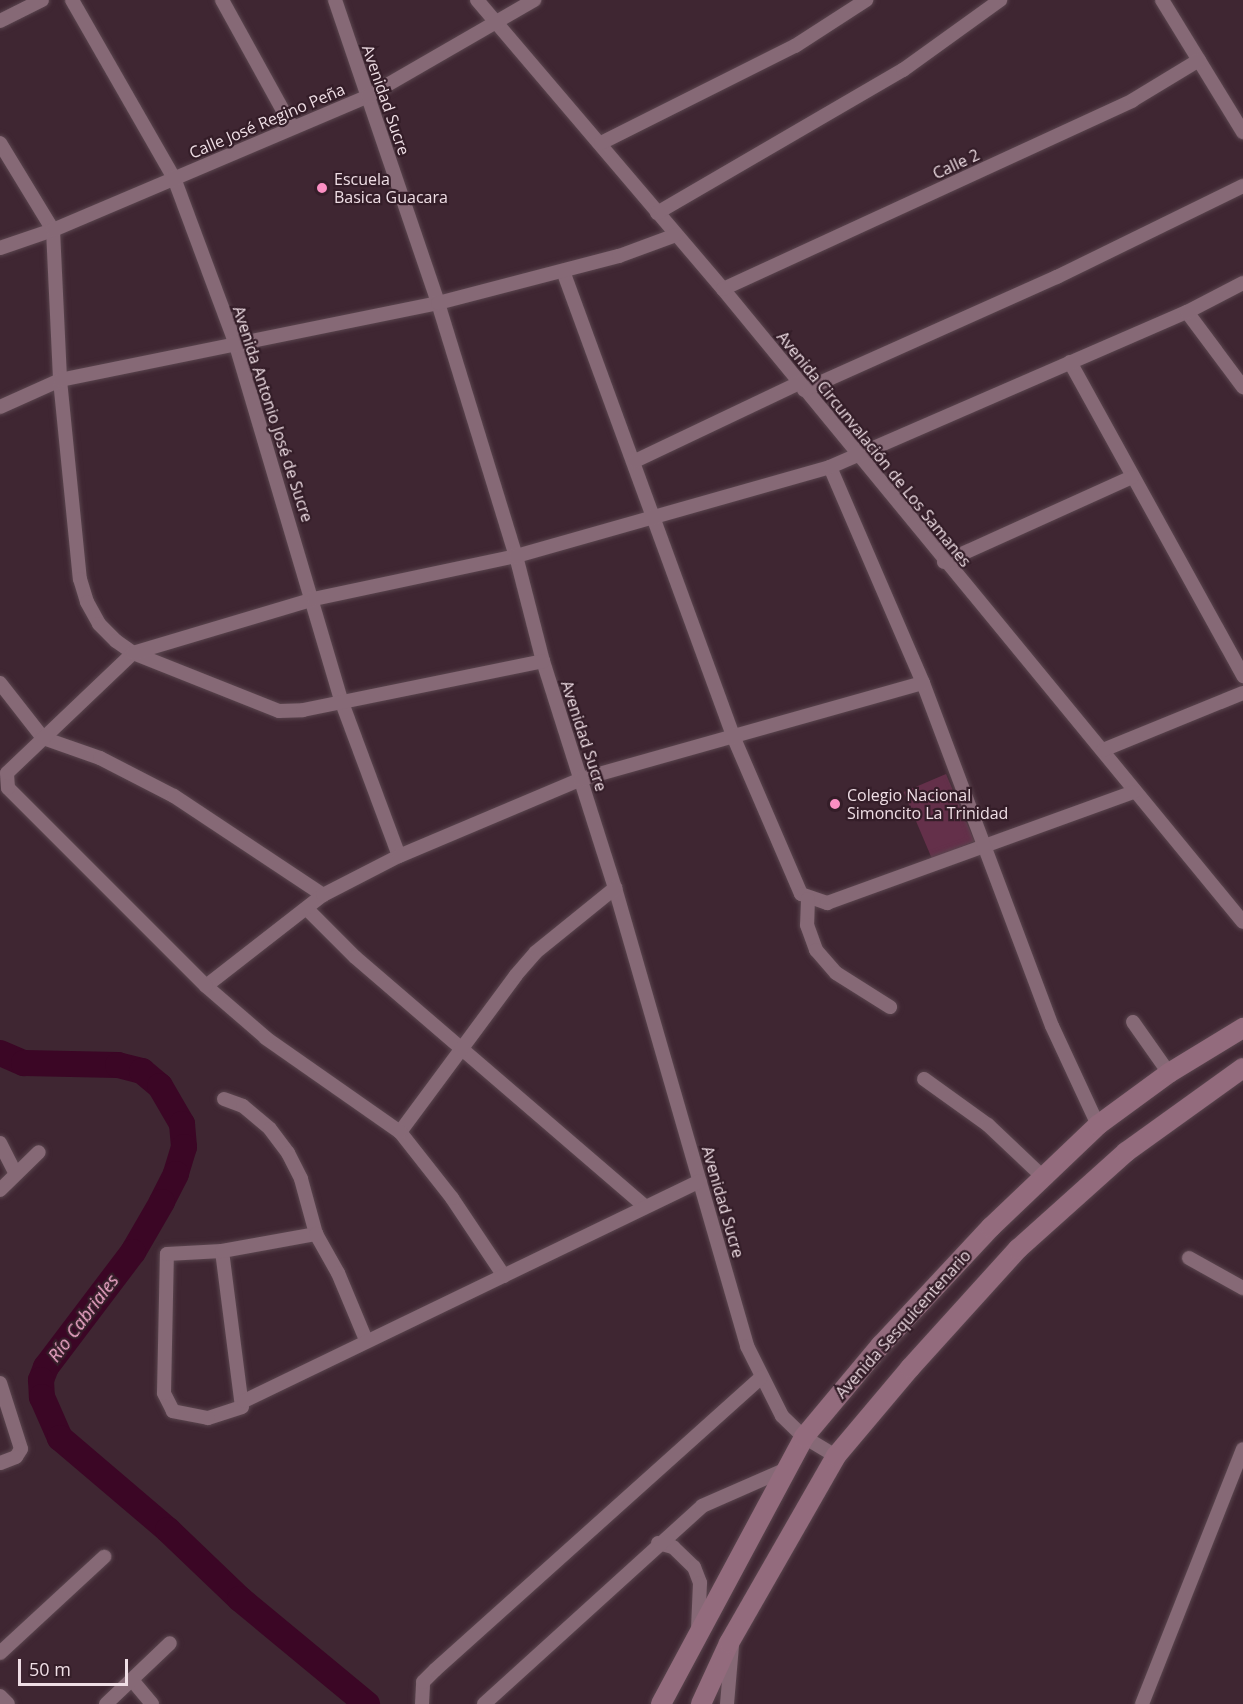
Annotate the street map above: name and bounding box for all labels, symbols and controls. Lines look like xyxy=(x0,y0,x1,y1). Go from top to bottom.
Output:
street label: Avenidad Sucre xyxy=(358,42,414,158)
street label: Calle José Regino Peña xyxy=(186,79,348,163)
street label: Calle 2 xyxy=(930,145,982,183)
place label: Escuela Basica Guacara xyxy=(334,169,448,207)
marker: Escuela Basica Guacara xyxy=(315,181,329,195)
street label: Avenida Antonio José de Sucre xyxy=(229,304,317,524)
street label: Avenida Circunvalación de Los Samanes xyxy=(773,327,975,571)
street label: Avenidad Sucre xyxy=(557,678,611,794)
place label: Colegio Nacional Simoncito La Trinidad xyxy=(847,785,1008,823)
marker: Colegio Nacional Simoncito La Trinidad xyxy=(828,797,842,811)
street label: Avenidad Sucre xyxy=(698,1144,748,1260)
street label: Avenida Sesquicentenario xyxy=(831,1246,975,1402)
water label: Río Cabriales xyxy=(43,1270,123,1366)
scale bar xyxy=(21,1647,130,1685)
text: 50 m xyxy=(29,1657,71,1681)

